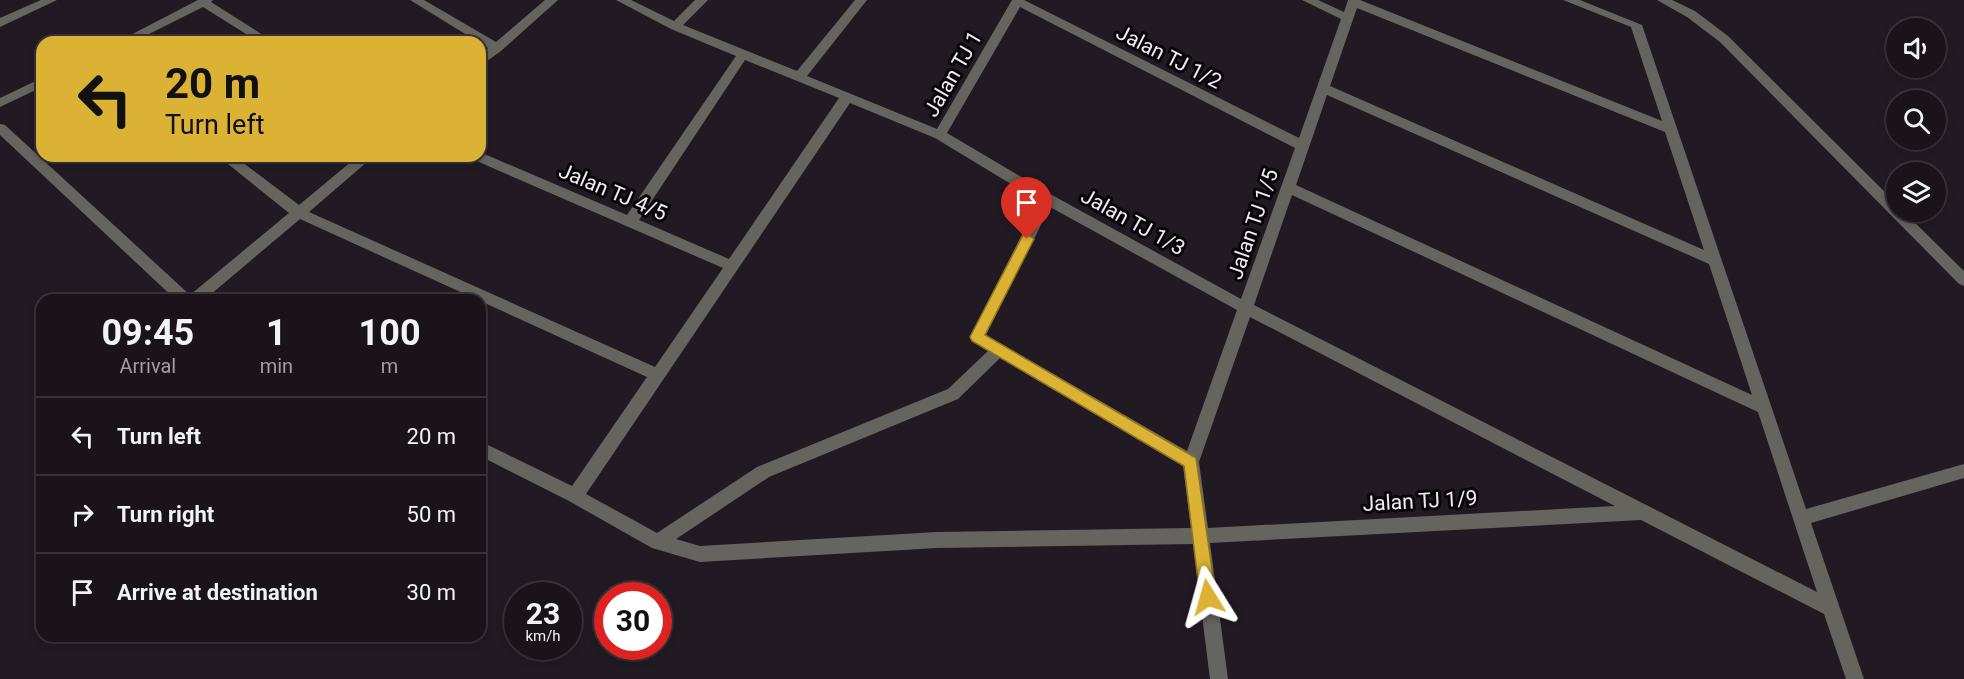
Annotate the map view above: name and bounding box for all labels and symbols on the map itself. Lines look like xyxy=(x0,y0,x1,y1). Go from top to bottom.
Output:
street label: Jalan TJ 1/2 xyxy=(1112,20,1226,94)
street label: Jalan TJ 1 xyxy=(919,27,987,121)
street label: Jalan TJ 4/5 xyxy=(555,158,671,226)
street label: Jalan TJ 1/5 xyxy=(1223,166,1283,282)
pin xyxy=(1001,177,1052,239)
street label: Jalan TJ 1/3 xyxy=(1077,184,1189,260)
street label: Jalan TJ 1/9 xyxy=(1362,486,1478,516)
position arrow xyxy=(1176,565,1240,629)
speed limit sign: 30 xyxy=(594,582,672,660)

